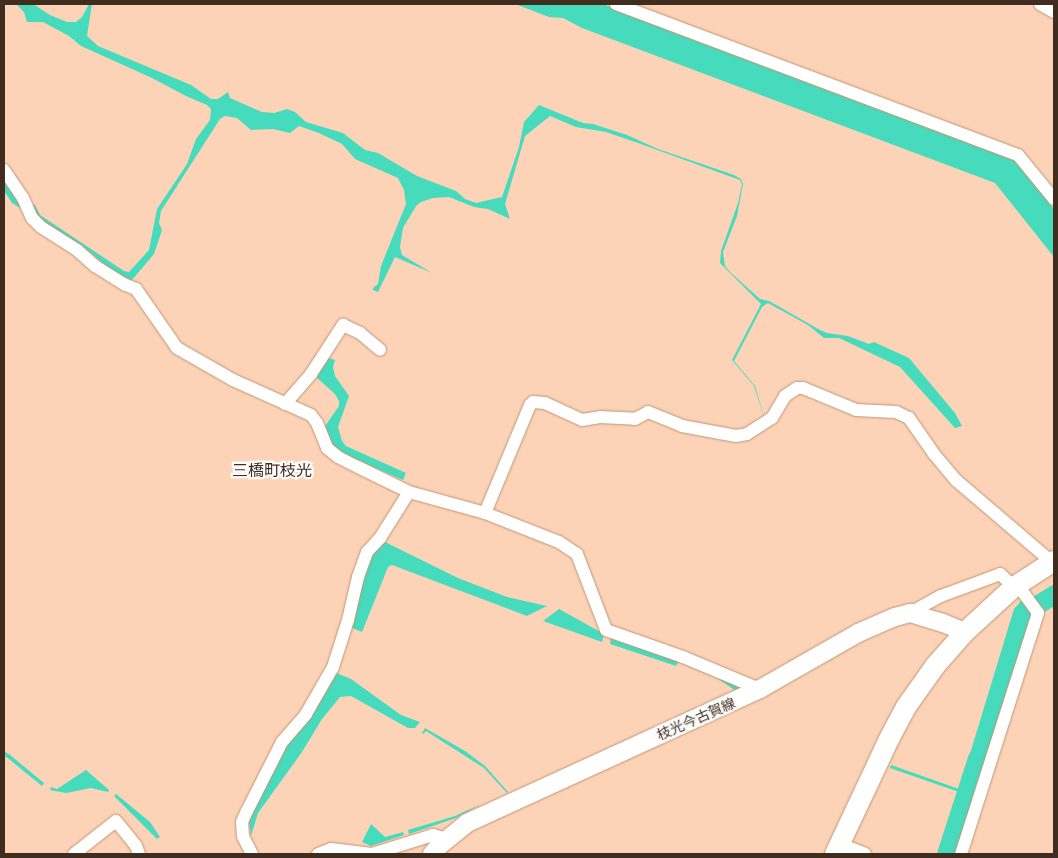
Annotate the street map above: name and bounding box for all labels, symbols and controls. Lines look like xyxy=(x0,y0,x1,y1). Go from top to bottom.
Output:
district label: 三橋町枝光 xyxy=(232,460,312,480)
street label: 枝光今古賀線 xyxy=(654,694,738,744)

